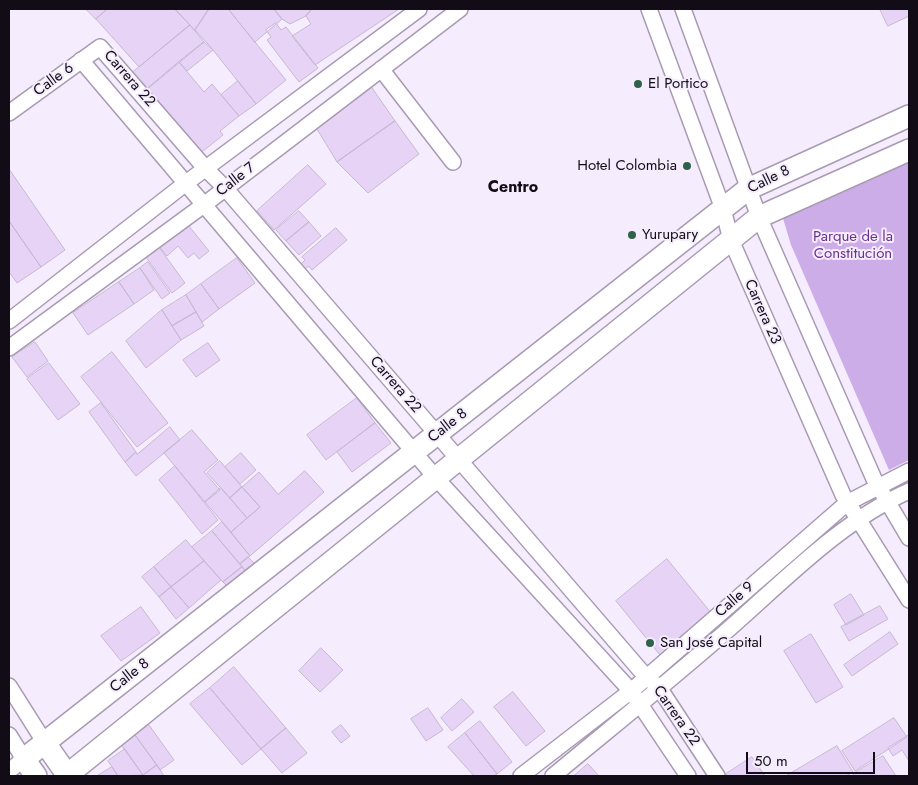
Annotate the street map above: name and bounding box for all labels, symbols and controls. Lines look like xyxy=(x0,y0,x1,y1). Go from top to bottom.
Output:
street label: Carrera 22 xyxy=(100,47,158,111)
street label: Calle 6 xyxy=(30,59,78,101)
place label: El Portico xyxy=(648,75,708,93)
marker: El Portico xyxy=(632,78,644,90)
place label: Hotel Colombia xyxy=(577,157,677,175)
street label: Calle 7 xyxy=(213,159,259,201)
marker: Hotel Colombia xyxy=(681,160,693,172)
street label: Calle 8 xyxy=(745,162,793,198)
district label: Centro xyxy=(488,178,538,198)
place label: Yurupary xyxy=(642,226,698,244)
park label: Parque de la Constitución xyxy=(813,228,893,263)
marker: Yurupary xyxy=(626,229,638,241)
street label: Carrera 23 xyxy=(740,277,784,347)
street label: Carrera 22 xyxy=(366,353,424,417)
street label: Calle 8 xyxy=(425,405,471,447)
street label: Calle 9 xyxy=(712,578,758,622)
place label: San José Capital xyxy=(660,634,762,652)
marker: San José Capital xyxy=(644,637,656,649)
street label: Calle 8 xyxy=(107,655,153,697)
street label: Carrera 22 xyxy=(649,682,703,750)
scale bar xyxy=(748,742,877,774)
text: 50 m xyxy=(754,750,788,772)

